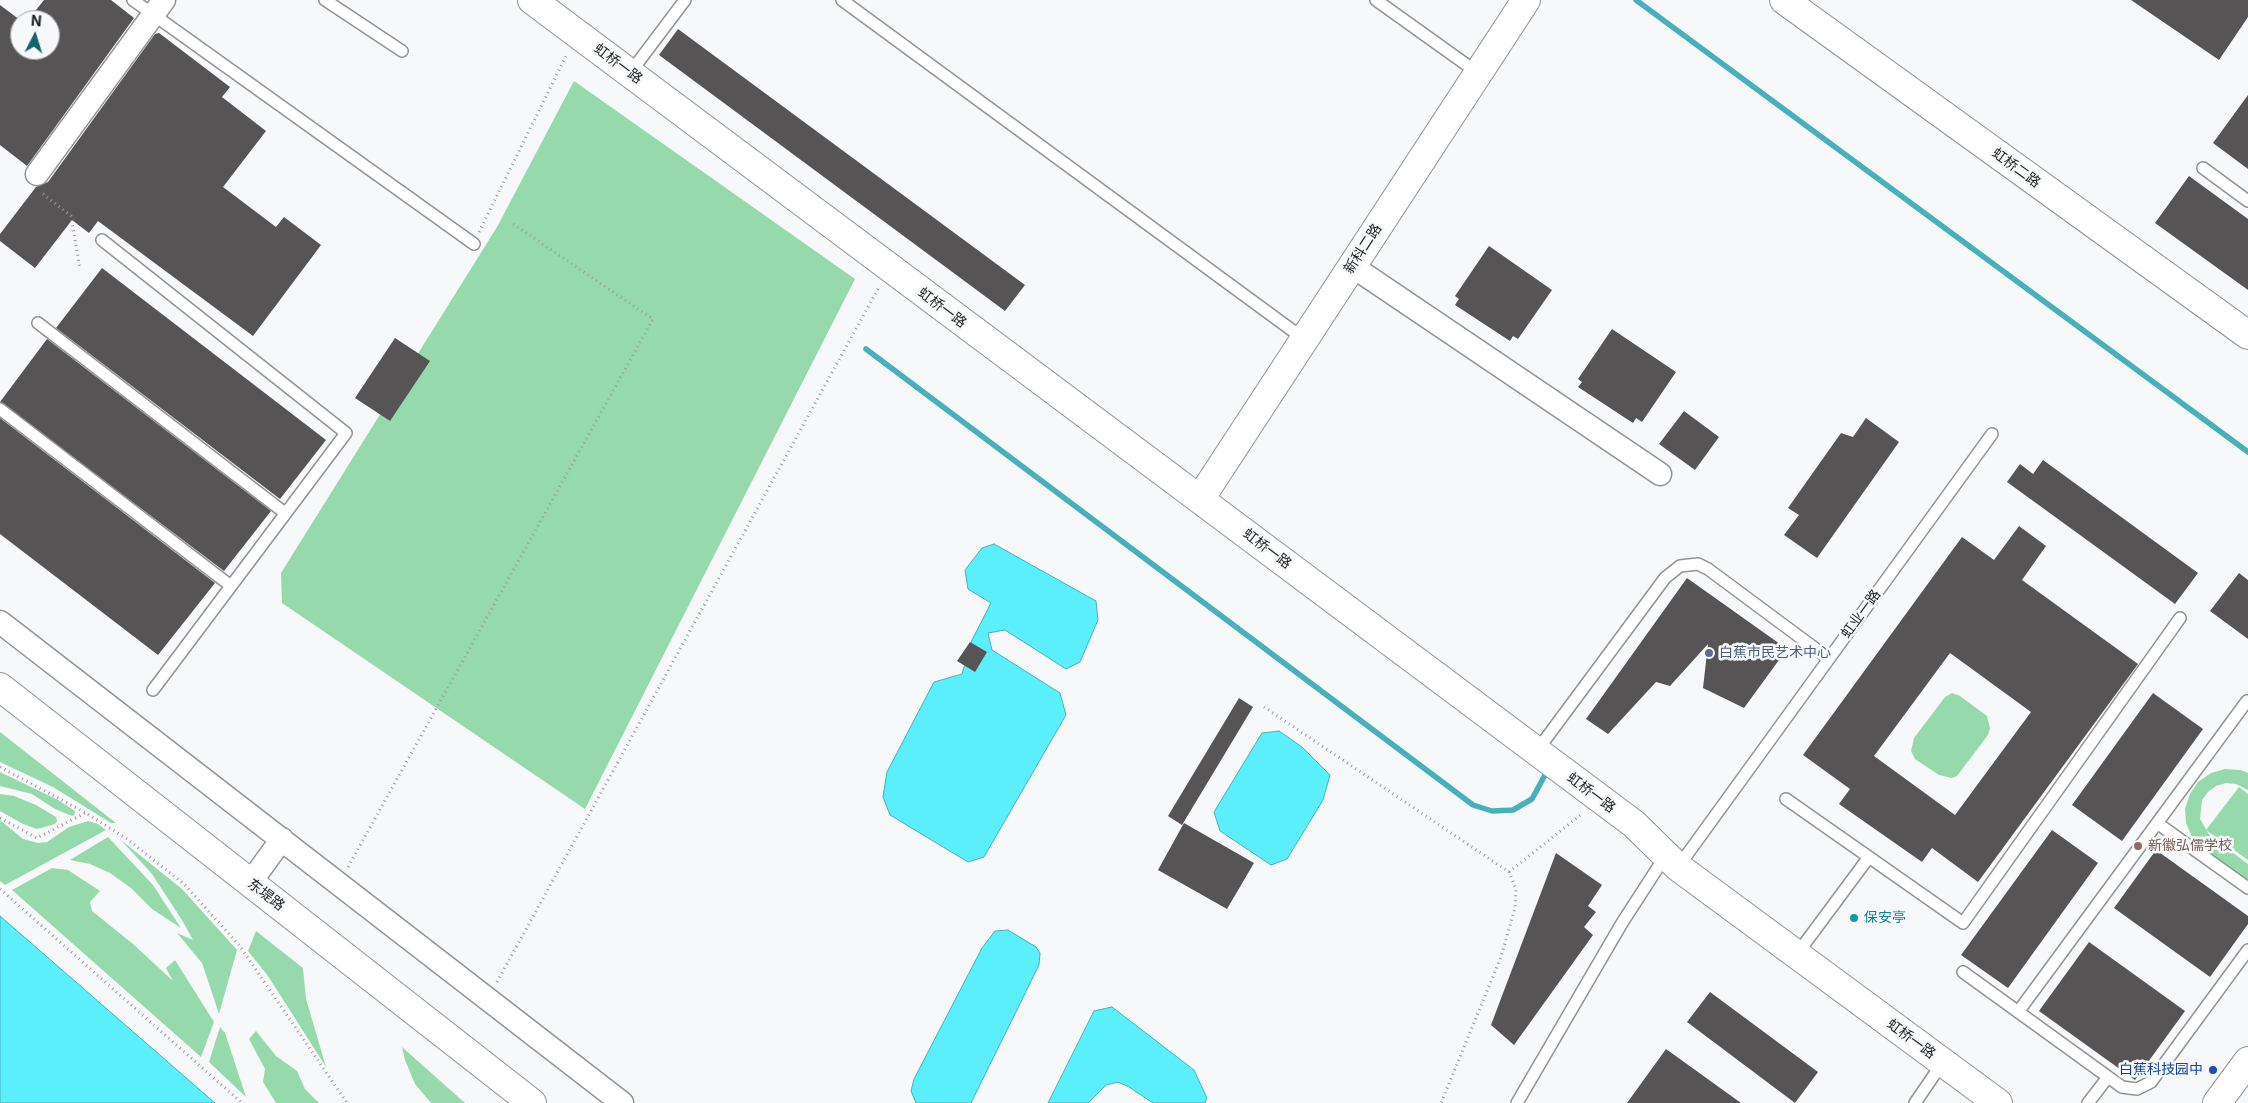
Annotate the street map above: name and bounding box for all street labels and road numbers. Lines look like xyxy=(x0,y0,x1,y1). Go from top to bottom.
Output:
street label: 虹桥一路 xyxy=(591,40,645,88)
street label: 虹桥二路 xyxy=(1988,145,2044,191)
street label: 新科二路 xyxy=(1341,221,1385,277)
street label: 虹桥一路 xyxy=(915,284,969,332)
street label: 虹桥一路 xyxy=(1240,525,1294,573)
street label: 虹业一路 xyxy=(1838,586,1884,642)
street label: 虹桥一路 xyxy=(1564,769,1618,817)
street label: 东堤路 xyxy=(244,875,288,915)
street label: 虹桥一路 xyxy=(1883,1016,1939,1062)

